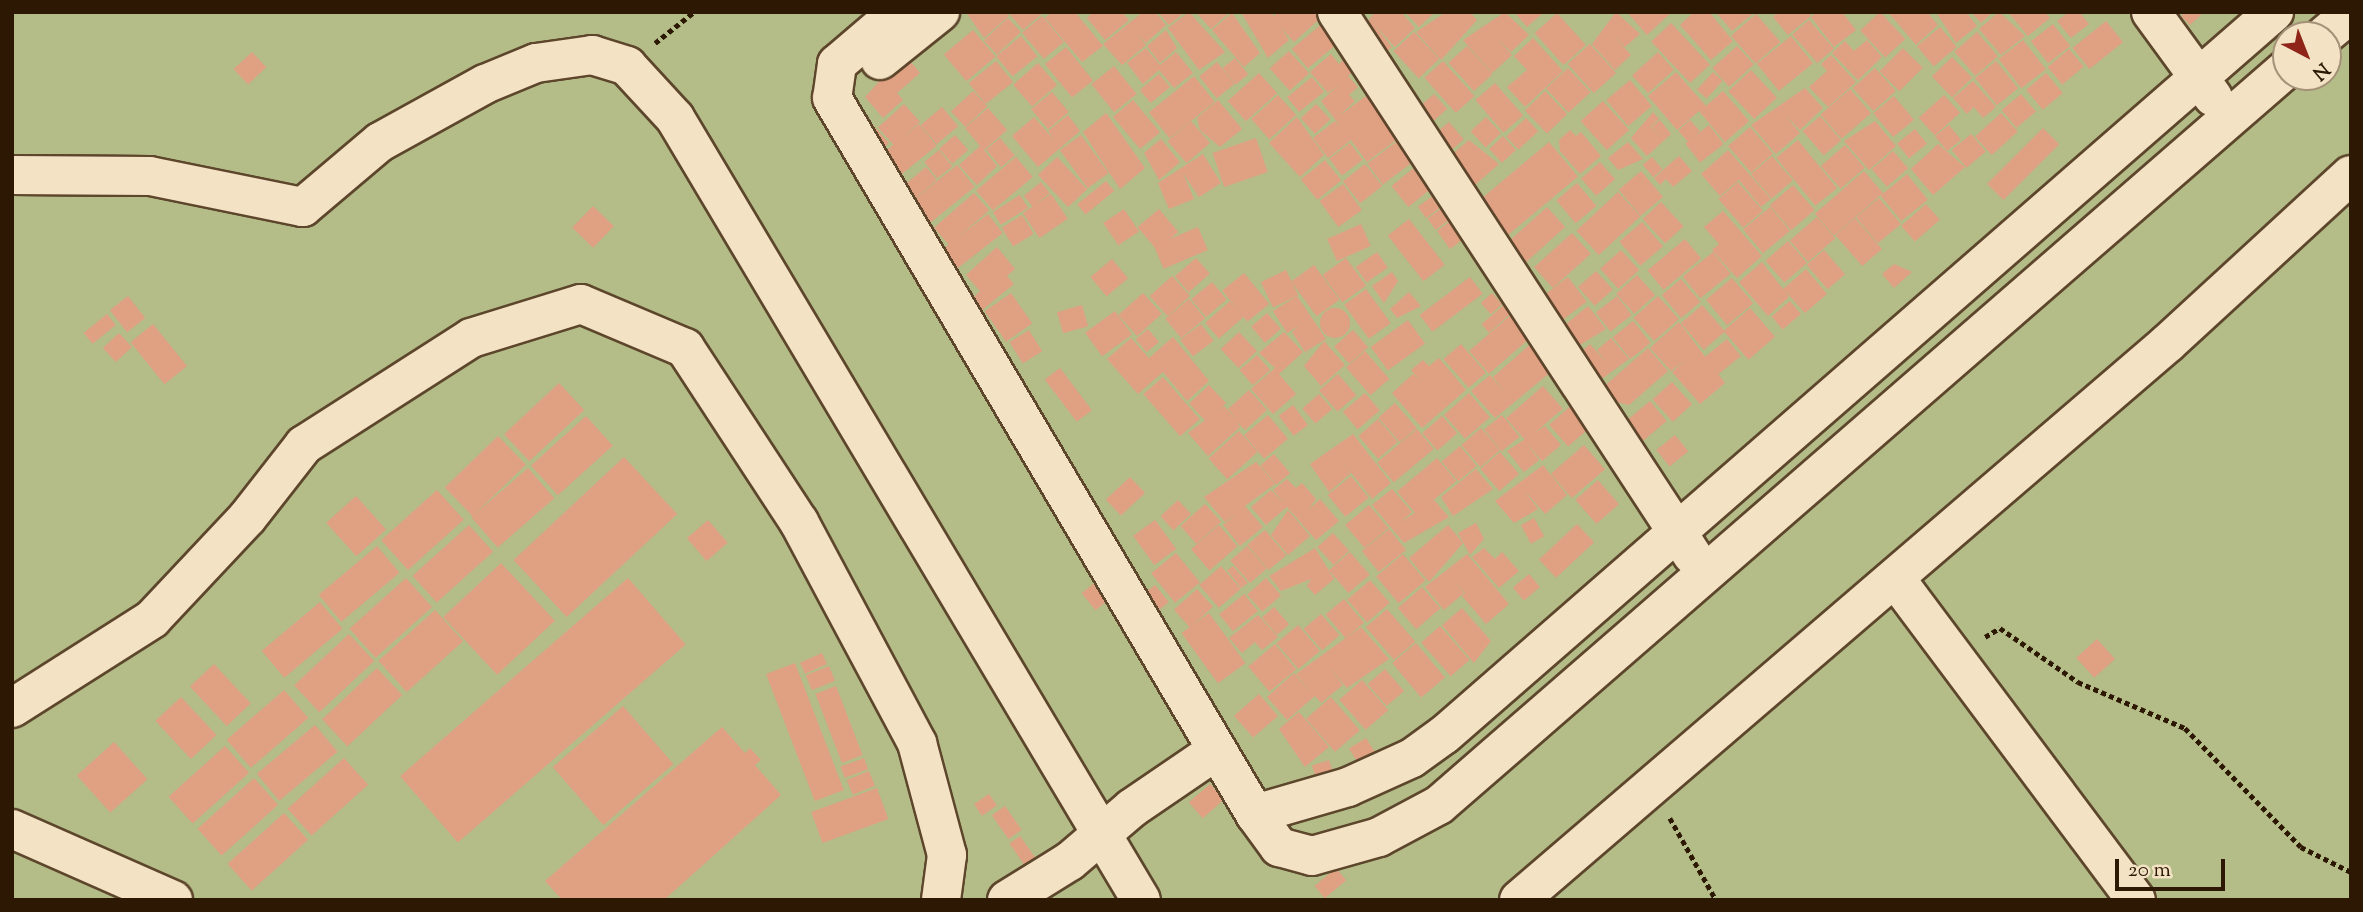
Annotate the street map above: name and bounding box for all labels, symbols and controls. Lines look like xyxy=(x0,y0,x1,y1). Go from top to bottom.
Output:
north arrow xyxy=(2272,21,2342,91)
text: N xyxy=(2305,55,2335,86)
scale bar xyxy=(2118,846,2228,890)
text: 20 m xyxy=(2128,856,2171,886)

